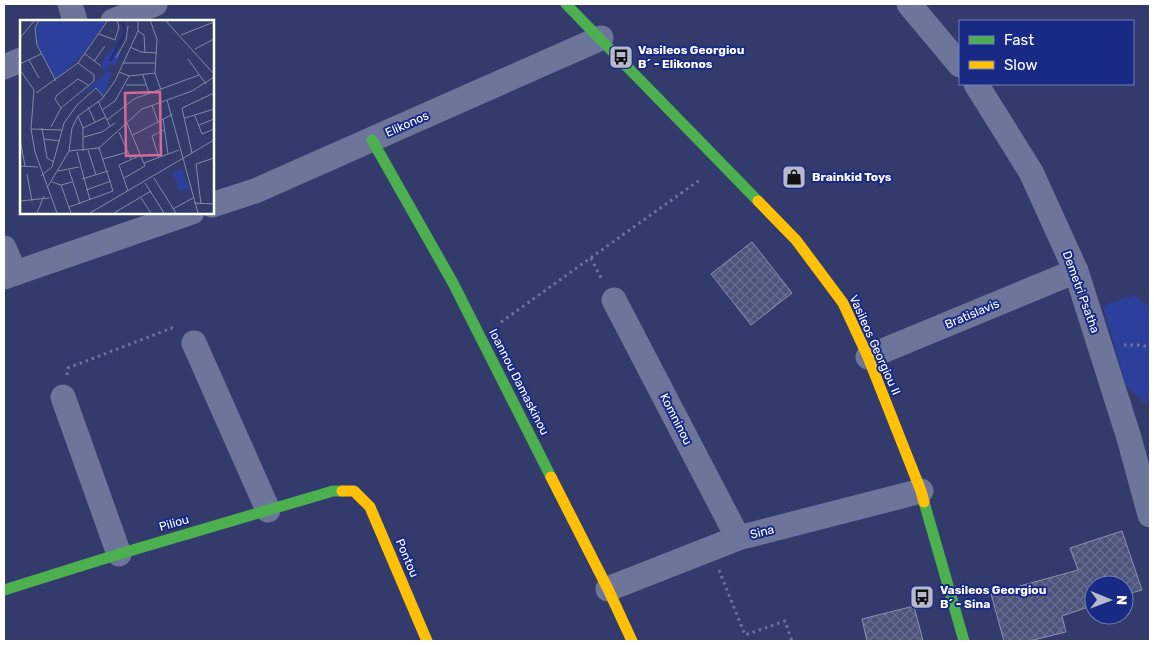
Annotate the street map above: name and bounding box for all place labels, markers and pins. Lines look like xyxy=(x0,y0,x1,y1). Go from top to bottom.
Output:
place label: Vasileos Georgiou B´ - Elikonos xyxy=(638,43,744,71)
bus stop icon: Vasileos Georgiou B´ - Elikonos xyxy=(608,44,634,70)
shop icon: Brainkid Toys xyxy=(781,164,807,190)
place label: Brainkid Toys xyxy=(812,170,892,184)
place label: Vasileos Georgiou B´ - Sina xyxy=(940,583,1046,611)
bus stop icon: Vasileos Georgiou B´ - Sina xyxy=(909,584,935,610)

